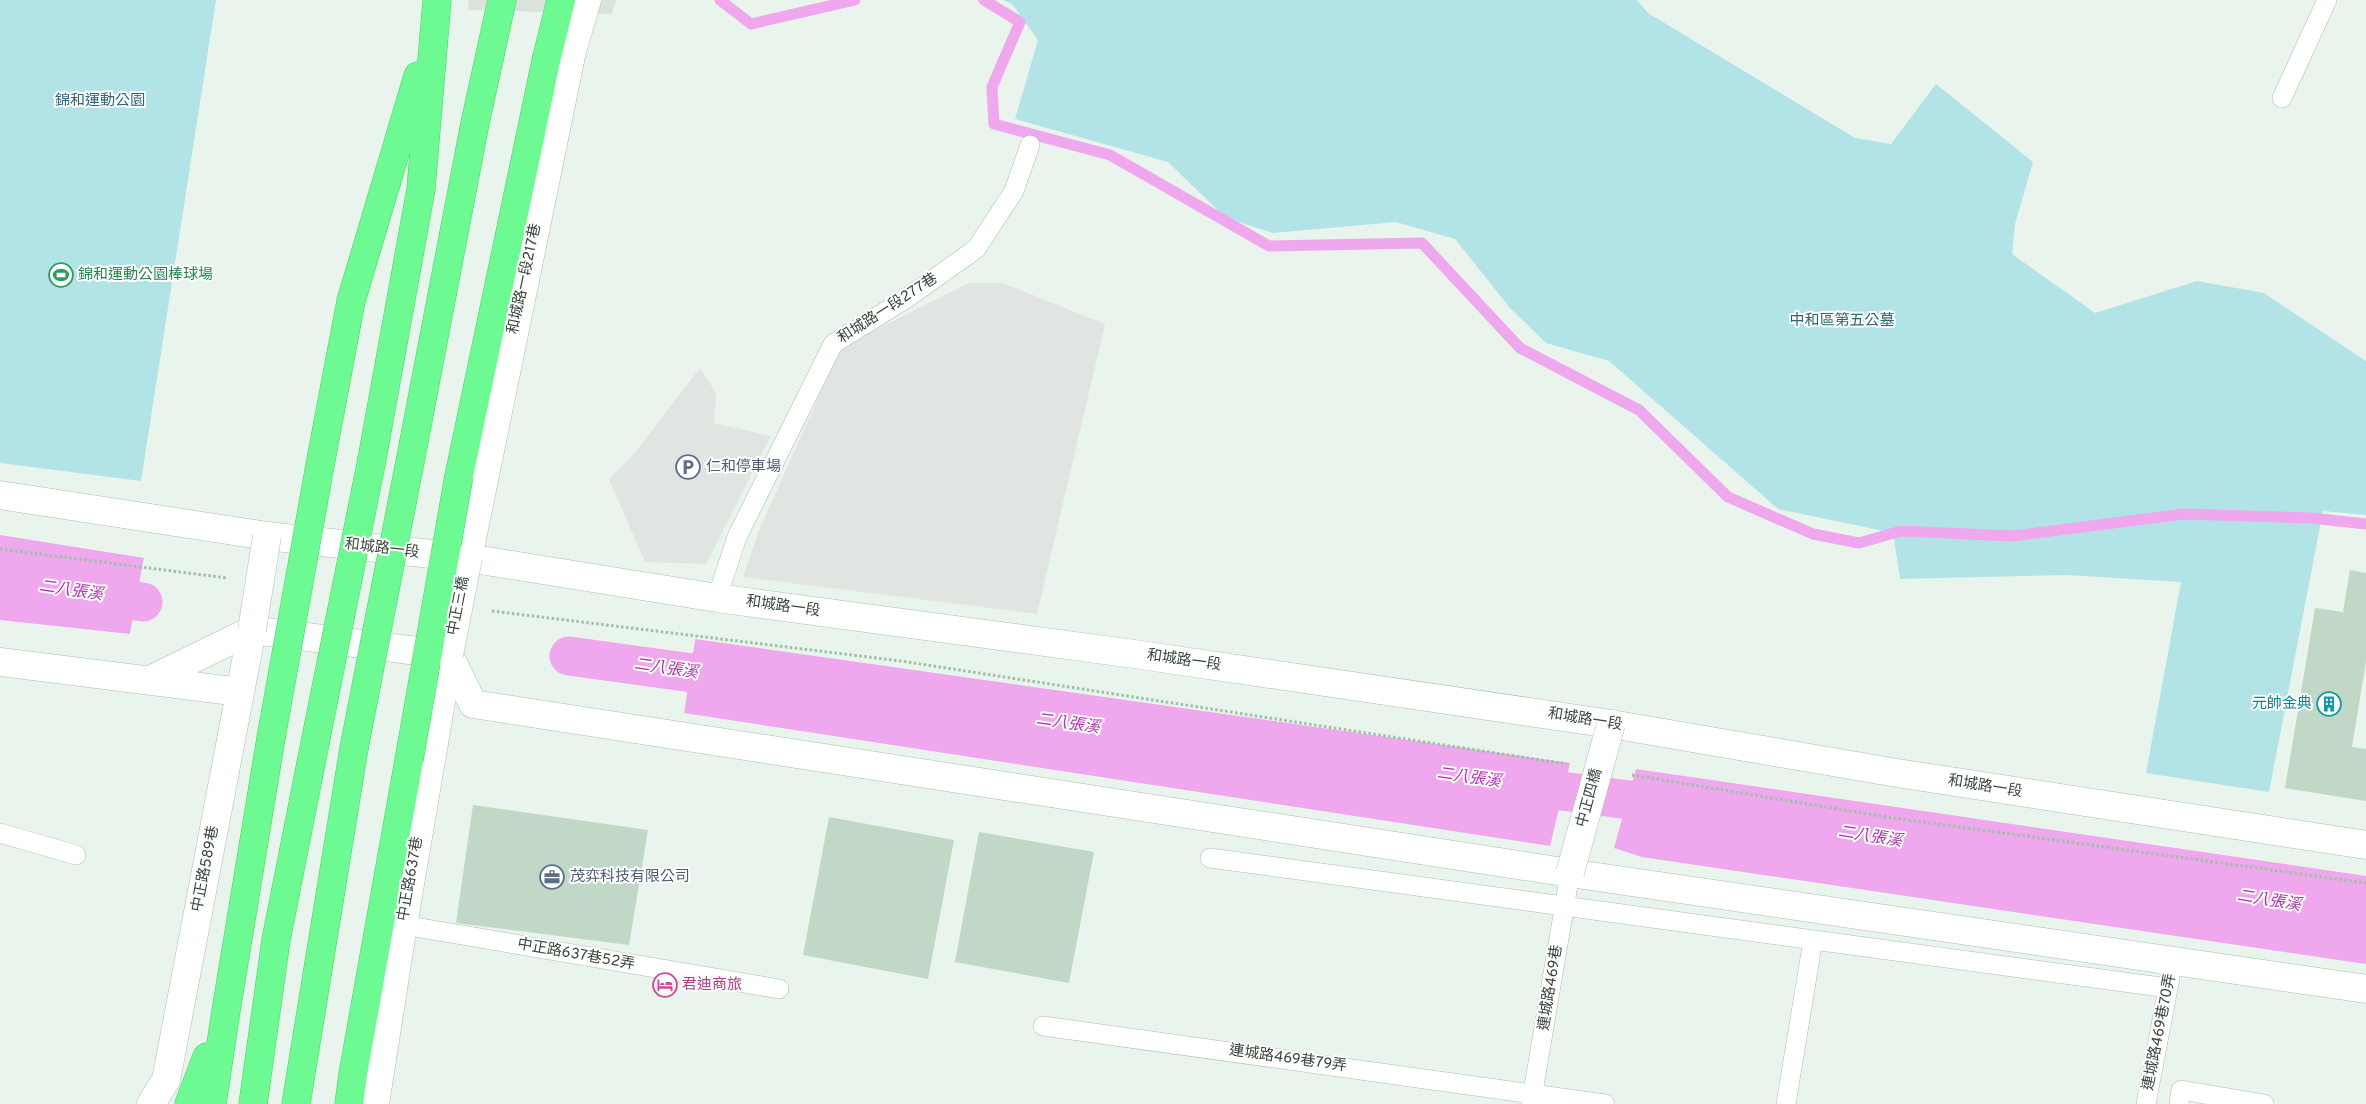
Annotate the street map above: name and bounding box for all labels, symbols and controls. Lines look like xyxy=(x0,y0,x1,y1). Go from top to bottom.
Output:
park label: 錦和運動公園 xyxy=(55,92,145,111)
street label: 和城路一段217巷 xyxy=(504,222,546,336)
sports icon: 錦和運動公園棒球場 xyxy=(48,262,74,288)
place label: 錦和運動公園棒球場 xyxy=(78,266,213,285)
street label: 和城路一段277巷 xyxy=(835,270,941,348)
park label: 中和區第五公墓 xyxy=(1789,312,1895,331)
parking icon: 仁和停車場 xyxy=(675,454,701,480)
place label: 仁和停車場 xyxy=(706,458,781,477)
street label: 和城路一段 xyxy=(344,535,420,563)
street label: 中正三橋 xyxy=(444,575,474,637)
water label: 二八張溪 xyxy=(38,577,106,606)
street label: 和城路一段 xyxy=(745,592,821,622)
street label: 和城路一段 xyxy=(1146,646,1222,676)
water label: 二八張溪 xyxy=(633,655,701,684)
building icon: 元帥金典 xyxy=(2316,691,2342,717)
place label: 元帥金典 xyxy=(2252,694,2312,714)
street label: 和城路一段 xyxy=(1546,705,1624,735)
water label: 二八張溪 xyxy=(1035,710,1103,739)
water label: 二八張溪 xyxy=(1436,764,1504,793)
street label: 中正四橋 xyxy=(1573,767,1607,829)
street label: 和城路一段 xyxy=(1946,772,2024,802)
water label: 二八張溪 xyxy=(1837,822,1905,852)
street label: 中正路589巷 xyxy=(188,824,224,914)
street label: 中正路637巷 xyxy=(394,835,428,923)
office icon: 茂弈科技有限公司 xyxy=(539,864,565,890)
place label: 茂弈科技有限公司 xyxy=(570,868,690,887)
water label: 二八張溪 xyxy=(2236,886,2304,916)
street label: 中正路637巷52弄 xyxy=(516,935,636,975)
street label: 連城路469巷 xyxy=(1535,944,1567,1032)
hotel icon: 君迪商旅 xyxy=(652,972,678,998)
street label: 連城路469巷70弄 xyxy=(2139,972,2181,1092)
place label: 君迪商旅 xyxy=(682,975,742,995)
street label: 連城路469巷79弄 xyxy=(1228,1041,1348,1077)

